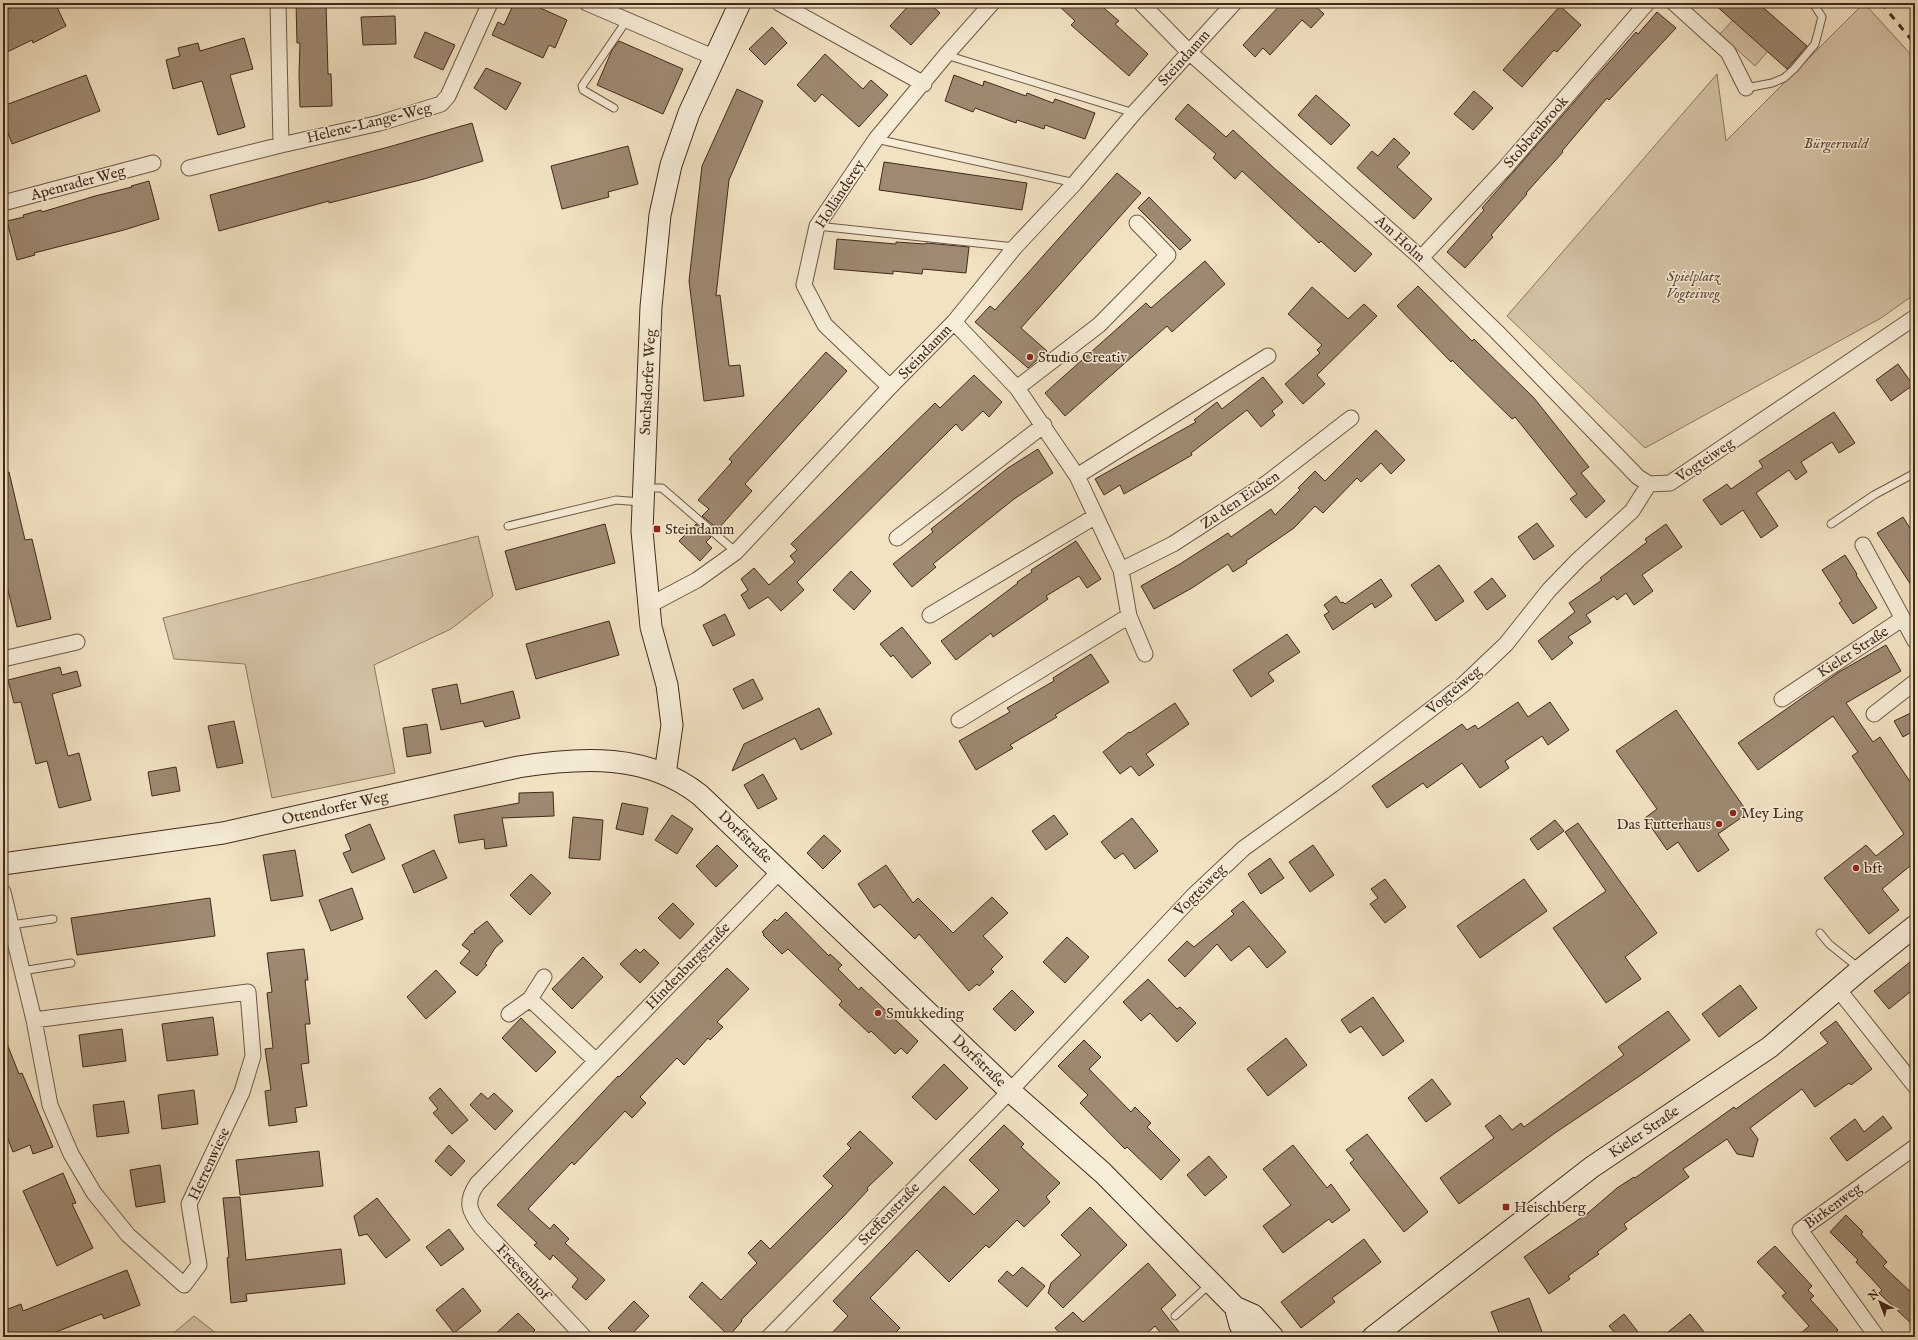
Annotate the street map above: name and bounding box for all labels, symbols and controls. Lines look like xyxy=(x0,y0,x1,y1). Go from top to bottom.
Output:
street label: Steindamm xyxy=(1154,26,1215,90)
street label: Stobbenbrook xyxy=(1500,91,1573,172)
street label: Helene-Lange-Weg xyxy=(305,98,434,148)
park label: Bürgerwald xyxy=(1804,134,1869,154)
street label: Holländerey xyxy=(811,156,870,232)
street label: Apenrader Weg xyxy=(28,161,128,205)
street label: Am Holm xyxy=(1370,211,1429,267)
park label: Spielplatz Vogteiweg xyxy=(1666,267,1721,304)
street label: Steindamm xyxy=(894,320,956,384)
street label: Suchsdorfer Weg xyxy=(636,328,660,436)
place label: Studio Creativ xyxy=(1038,348,1128,367)
marker: Studio Creativ xyxy=(1025,352,1035,362)
street label: Vogteiweg xyxy=(1671,433,1738,487)
street label: Zu den Eichen xyxy=(1197,467,1283,533)
place label: Steindamm xyxy=(665,520,735,539)
marker: Steindamm xyxy=(652,524,662,534)
street label: Kieler Straße xyxy=(1814,622,1892,682)
street label: Vogteiweg xyxy=(1422,661,1486,719)
street label: Ottendorfer Weg xyxy=(280,786,391,829)
place label: Mey Ling xyxy=(1741,804,1804,823)
street label: Dorfstraße xyxy=(714,807,776,868)
marker: Mey Ling xyxy=(1728,808,1738,818)
place label: Das Futterhaus xyxy=(1617,815,1711,834)
marker: Das Futterhaus xyxy=(1714,819,1724,829)
street label: Vogteiweg xyxy=(1169,859,1231,921)
place label: bft xyxy=(1864,859,1883,878)
marker: bft xyxy=(1851,863,1861,873)
street label: Hindenburgstraße xyxy=(642,918,735,1014)
place label: Smukkeding xyxy=(886,1004,965,1023)
marker: Smukkeding xyxy=(873,1008,883,1018)
street label: Dorfstraße xyxy=(948,1031,1010,1092)
street label: Kieler Straße xyxy=(1605,1101,1683,1162)
street label: Herrenwiese xyxy=(184,1124,234,1203)
street label: Steffenstraße xyxy=(854,1178,924,1250)
street label: Birkenweg xyxy=(1800,1178,1866,1233)
place label: Heischberg xyxy=(1514,1198,1587,1217)
marker: Heischberg xyxy=(1501,1202,1511,1212)
street label: Freesenhof xyxy=(492,1240,556,1306)
north arrow xyxy=(1860,1282,1900,1322)
text: N xyxy=(1865,1287,1883,1304)

